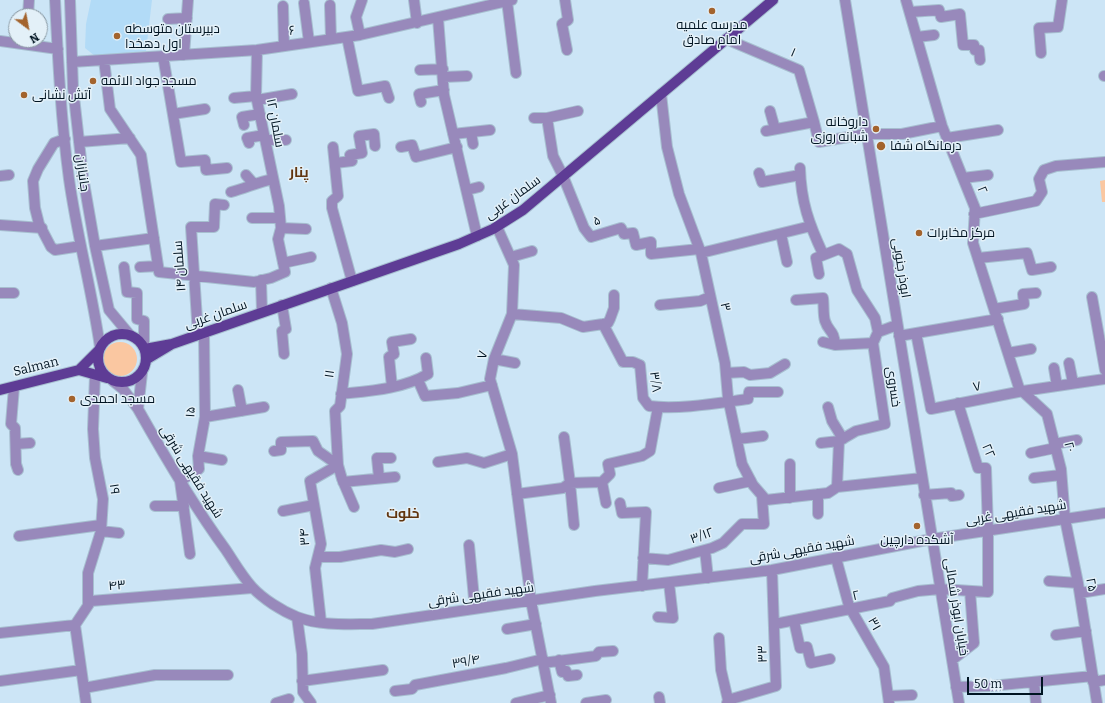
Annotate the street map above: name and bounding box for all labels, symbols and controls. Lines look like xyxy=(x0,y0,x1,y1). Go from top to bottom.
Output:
marker: مدرسه علمیه امام صادق xyxy=(707,6,717,16)
north arrow xyxy=(8,8,48,48)
place label: مدرسه علمیه امام صادق xyxy=(676,17,748,48)
place label: دبیرستان متوسطه اول دهخدا xyxy=(125,21,220,52)
street label: ۶ xyxy=(288,23,296,39)
text: N xyxy=(27,30,41,46)
marker: دبیرستان متوسطه اول دهخدا xyxy=(112,31,122,41)
street label: ۱ xyxy=(788,45,798,61)
place label: مسجد جواد الائمه xyxy=(101,73,197,89)
marker: مسجد جواد الائمه xyxy=(88,76,98,86)
place label: آتش نشانی xyxy=(32,87,91,103)
marker: آتش نشانی xyxy=(19,90,29,100)
street label: سلمان ۱۲ xyxy=(263,97,287,149)
place label: داروخانه شبانه روزی xyxy=(810,114,868,145)
marker: داروخانه شبانه روزی xyxy=(871,124,881,134)
place label: درمانگاه شفا xyxy=(890,138,961,154)
marker: درمانگاه شفا xyxy=(875,140,887,152)
street label: جانبازان xyxy=(72,153,92,193)
district label: پنار xyxy=(289,165,309,181)
street label: سلمان غربی xyxy=(482,173,544,223)
street label: ۲ xyxy=(973,184,991,196)
street label: ۵ xyxy=(592,213,602,229)
place label: مرکز مخابرات xyxy=(927,225,995,241)
marker: مرکز مخابرات xyxy=(914,228,924,238)
street label: ابوذر جنوبی xyxy=(889,237,913,299)
street label: سلمان ۱۴ xyxy=(170,240,190,292)
street label: سلمان غربی xyxy=(183,297,249,333)
street label: ۳ xyxy=(716,301,734,313)
street label: ۷ xyxy=(474,349,492,361)
street label: Salman xyxy=(12,354,60,380)
street label: خسروی xyxy=(882,366,904,408)
street label: ۱۱ xyxy=(322,369,338,379)
street label: ۳/۸ xyxy=(646,371,664,393)
street label: ۷ xyxy=(972,379,982,395)
place label: مسجد احمدی xyxy=(80,391,155,407)
marker: مسجد احمدی xyxy=(67,394,77,404)
street label: ۱۵ xyxy=(183,406,199,418)
street label: شهید فقیهی شرقی xyxy=(156,423,226,521)
street label: ۲۰ xyxy=(1060,440,1078,454)
street label: ۲۲ xyxy=(978,442,998,460)
street label: ۱۹ xyxy=(106,483,122,495)
street label: شهید فقیهی غربی xyxy=(964,497,1068,529)
district label: خلوت xyxy=(386,506,420,522)
marker: آشکده دارچین xyxy=(912,521,922,531)
street label: ۳/۱۲ xyxy=(688,525,716,547)
street label: ۳۴ xyxy=(297,528,313,546)
place label: آشکده دارچین xyxy=(880,532,954,548)
street label: شهید فقیهی شرقی xyxy=(748,533,856,567)
street label: خیابان ابوذر شمالی xyxy=(941,557,971,657)
street label: ۴۳ xyxy=(108,577,126,595)
street label: ۲۵ xyxy=(1082,577,1100,593)
street label: شهید فقیهی شرقی xyxy=(427,580,535,610)
street label: ۲ xyxy=(851,588,861,604)
street label: ۳۱ xyxy=(864,615,884,633)
street label: ۳۳ xyxy=(755,645,771,663)
street label: ۳۹/۴ xyxy=(451,652,481,672)
scale bar xyxy=(969,669,1045,695)
text: 50 m xyxy=(974,677,1002,691)

